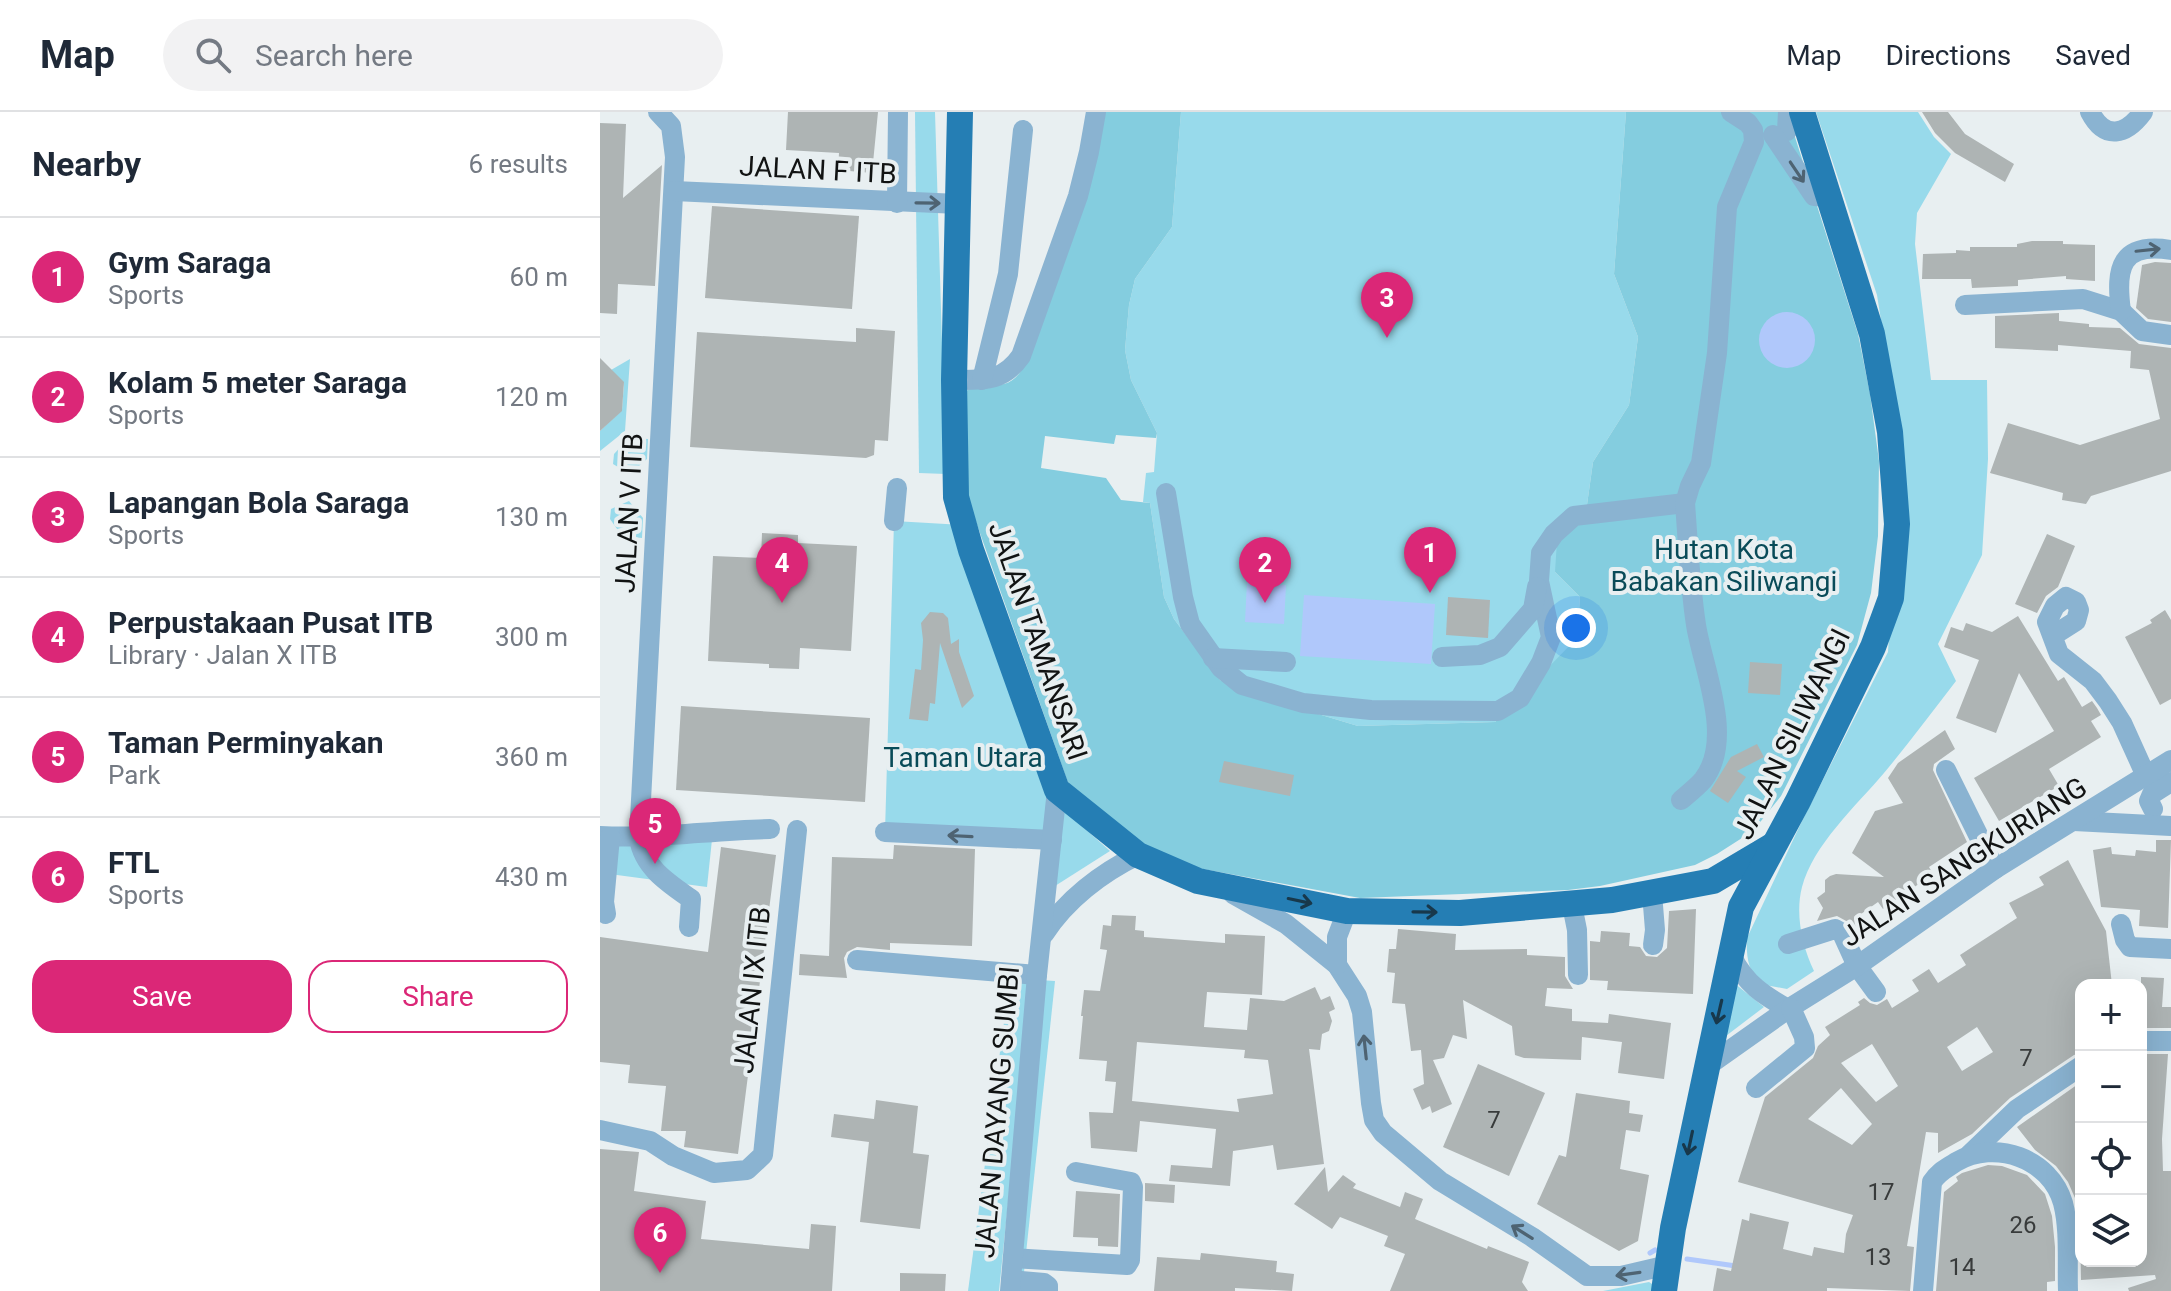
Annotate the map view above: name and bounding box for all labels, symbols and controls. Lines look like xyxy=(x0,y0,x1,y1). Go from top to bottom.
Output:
search box xyxy=(163,19,723,91)
text: Map xyxy=(40,33,115,77)
icon: search xyxy=(191,33,235,77)
text: Search here xyxy=(255,38,413,73)
text: Map xyxy=(1786,39,1842,72)
text: Directions xyxy=(1886,39,2011,72)
text: Saved xyxy=(2055,39,2131,72)
text: Nearby xyxy=(32,144,141,184)
text: 6 results xyxy=(469,149,568,179)
street label: JALAN F ITB xyxy=(738,149,898,191)
one-way arrow xyxy=(1790,160,1806,183)
one-way arrow xyxy=(914,195,941,211)
one-way arrow xyxy=(2134,242,2161,257)
text: Gym Saraga xyxy=(108,245,271,280)
text: 1 xyxy=(51,262,65,292)
text: 60 m xyxy=(510,262,568,292)
pin: 3 xyxy=(1361,272,1413,338)
text: Sports xyxy=(108,280,184,310)
text: Kolam 5 meter Saraga xyxy=(108,365,407,400)
text: 2 xyxy=(51,382,65,412)
text: 120 m xyxy=(495,382,568,412)
text: Sports xyxy=(108,400,184,430)
street label: JALAN V ITB xyxy=(608,432,650,594)
text: Lapangan Bola Saraga xyxy=(108,485,409,520)
text: 3 xyxy=(51,502,65,532)
text: 130 m xyxy=(495,502,568,532)
street label: JALAN TAMANSARI xyxy=(982,517,1094,765)
text: Sports xyxy=(108,520,184,550)
pin: 1 xyxy=(1404,527,1456,593)
park label: Hutan Kota Babakan Siliwangi xyxy=(1611,533,1837,598)
pin: 4 xyxy=(756,537,808,603)
pin: 2 xyxy=(1239,537,1291,603)
text: Perpustakaan Pusat ITB xyxy=(108,605,433,640)
your location xyxy=(1556,608,1596,648)
text: 4 xyxy=(51,622,65,652)
text: 300 m xyxy=(495,622,568,652)
street label: JALAN SILIWANGI xyxy=(1727,623,1857,845)
text: Library · Jalan X ITB xyxy=(108,640,337,670)
text: Taman Perminyakan xyxy=(108,725,384,760)
park label: Taman Utara xyxy=(883,741,1043,774)
text: 5 xyxy=(51,742,65,772)
text: 360 m xyxy=(495,742,568,772)
text: Park xyxy=(108,760,160,790)
street label: JALAN SANGKURIANG xyxy=(1835,770,2093,954)
pin: 5 xyxy=(629,798,681,864)
one-way arrow xyxy=(947,828,974,843)
text: FTL xyxy=(108,845,160,880)
text: 6 xyxy=(51,862,65,892)
text: 430 m xyxy=(495,862,568,892)
text: Sports xyxy=(108,880,184,910)
one-way arrow xyxy=(1287,895,1312,910)
one-way arrow xyxy=(1411,904,1438,920)
street label: JALAN IX ITB xyxy=(727,905,777,1075)
button: Save xyxy=(32,960,292,1033)
button: Share xyxy=(308,960,568,1033)
street label: JALAN DAYANG SUMBI xyxy=(968,965,1026,1259)
map controls xyxy=(2075,979,2147,1267)
button: + xyxy=(2075,979,2147,1051)
one-way arrow xyxy=(1711,999,1726,1025)
one-way arrow xyxy=(1358,1035,1373,1061)
house number: 7 xyxy=(2019,1044,2033,1072)
button: − xyxy=(2075,1051,2147,1123)
house number: 7 xyxy=(1487,1106,1501,1134)
button: locate xyxy=(2075,1123,2147,1195)
one-way arrow xyxy=(1682,1130,1697,1156)
house number: 17 xyxy=(1868,1178,1894,1206)
button: layers xyxy=(2075,1195,2147,1267)
pin: 6 xyxy=(634,1207,686,1273)
house number: 26 xyxy=(2010,1211,2036,1239)
one-way arrow xyxy=(1512,1223,1534,1240)
house number: 13 xyxy=(1865,1243,1891,1271)
house number: 14 xyxy=(1949,1253,1975,1281)
one-way arrow xyxy=(1616,1267,1641,1282)

